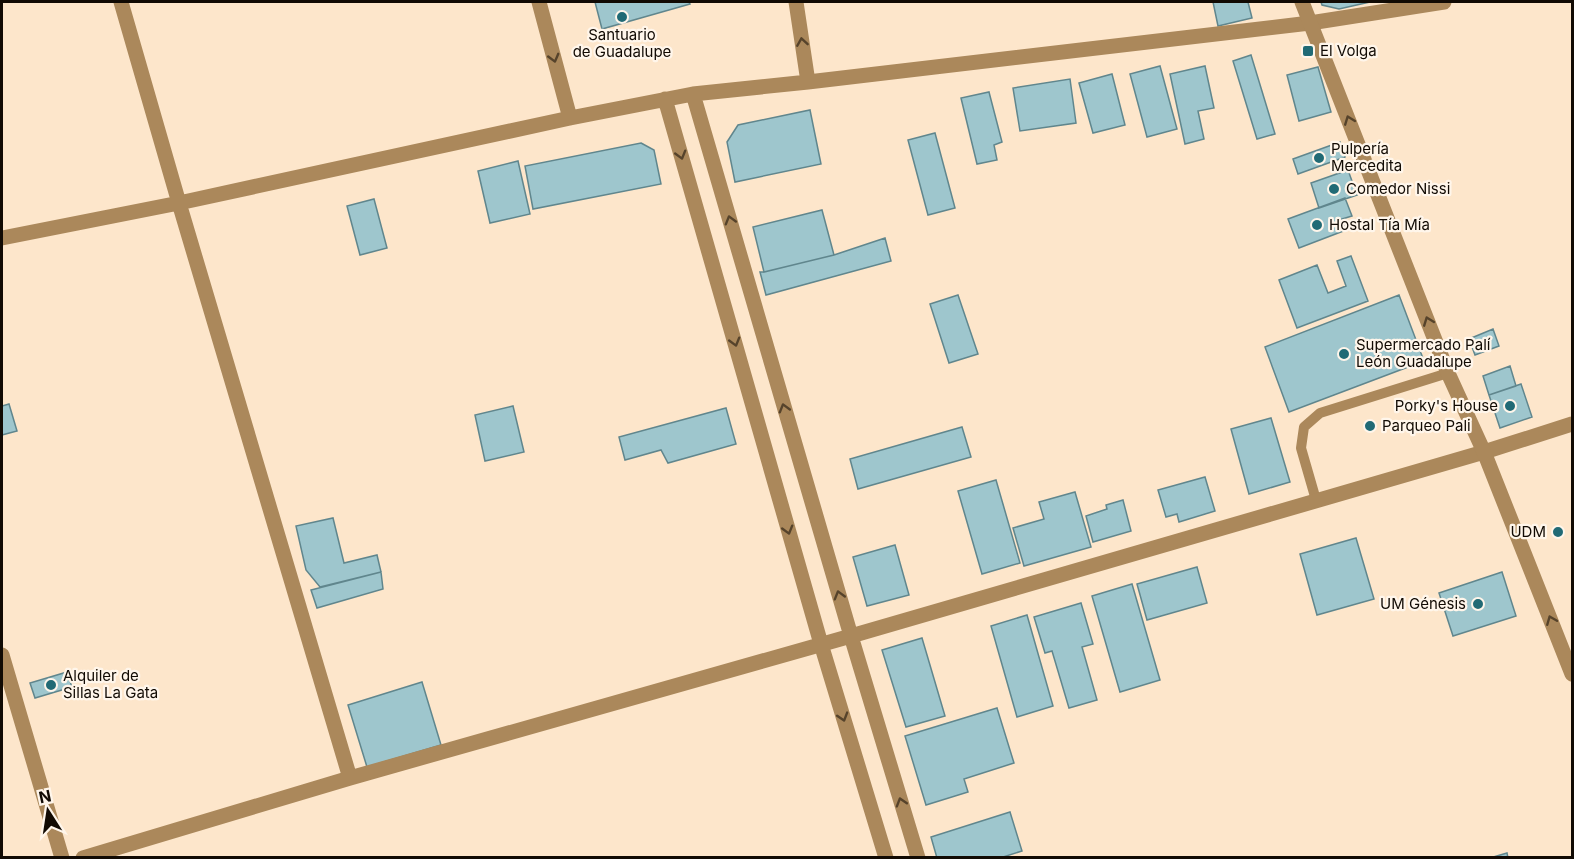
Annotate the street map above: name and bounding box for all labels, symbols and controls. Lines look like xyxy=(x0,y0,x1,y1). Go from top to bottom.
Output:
marker: Santuario de Guadalupe xyxy=(615,10,629,24)
place label: Santuario de Guadalupe xyxy=(573,25,671,61)
one-way arrow xyxy=(796,37,809,47)
place label: El Volga xyxy=(1320,41,1377,60)
marker: El Volga xyxy=(1301,44,1315,58)
one-way arrow xyxy=(547,52,559,63)
one-way arrow xyxy=(1343,115,1356,126)
place label: Pulpería Mercedita xyxy=(1331,139,1402,175)
one-way arrow xyxy=(674,149,686,160)
marker: Pulpería Mercedita xyxy=(1312,151,1326,165)
place label: Comedor Nissi xyxy=(1346,179,1450,198)
marker: Comedor Nissi xyxy=(1327,182,1341,196)
one-way arrow xyxy=(725,215,737,226)
place label: Hostal Tía Mía xyxy=(1329,215,1430,234)
marker: Hostal Tía Mía xyxy=(1310,218,1324,232)
one-way arrow xyxy=(1422,316,1435,327)
place label: Supermercado Palí León Guadalupe xyxy=(1356,335,1491,371)
one-way arrow xyxy=(728,336,740,347)
marker: Supermercado Palí León Guadalupe xyxy=(1337,347,1351,361)
place label: Porky's House xyxy=(1395,396,1498,415)
marker: Porky's House xyxy=(1503,399,1517,413)
one-way arrow xyxy=(779,403,791,413)
place label: Parqueo Pali xyxy=(1382,416,1471,435)
marker: Parqueo Pali xyxy=(1363,419,1377,433)
place label: UDM xyxy=(1510,522,1546,541)
one-way arrow xyxy=(781,525,794,535)
marker: UDM xyxy=(1551,525,1565,539)
one-way arrow xyxy=(834,590,846,601)
place label: UM Génesis xyxy=(1380,594,1466,613)
marker: UM Génesis xyxy=(1471,597,1485,611)
one-way arrow xyxy=(1546,615,1558,626)
place label: Alquiler de Sillas La Gata xyxy=(63,666,158,702)
marker: Alquiler de Sillas La Gata xyxy=(44,678,58,692)
one-way arrow xyxy=(836,711,849,722)
north arrow xyxy=(18,781,78,841)
text: N xyxy=(37,785,53,807)
one-way arrow xyxy=(896,797,908,807)

